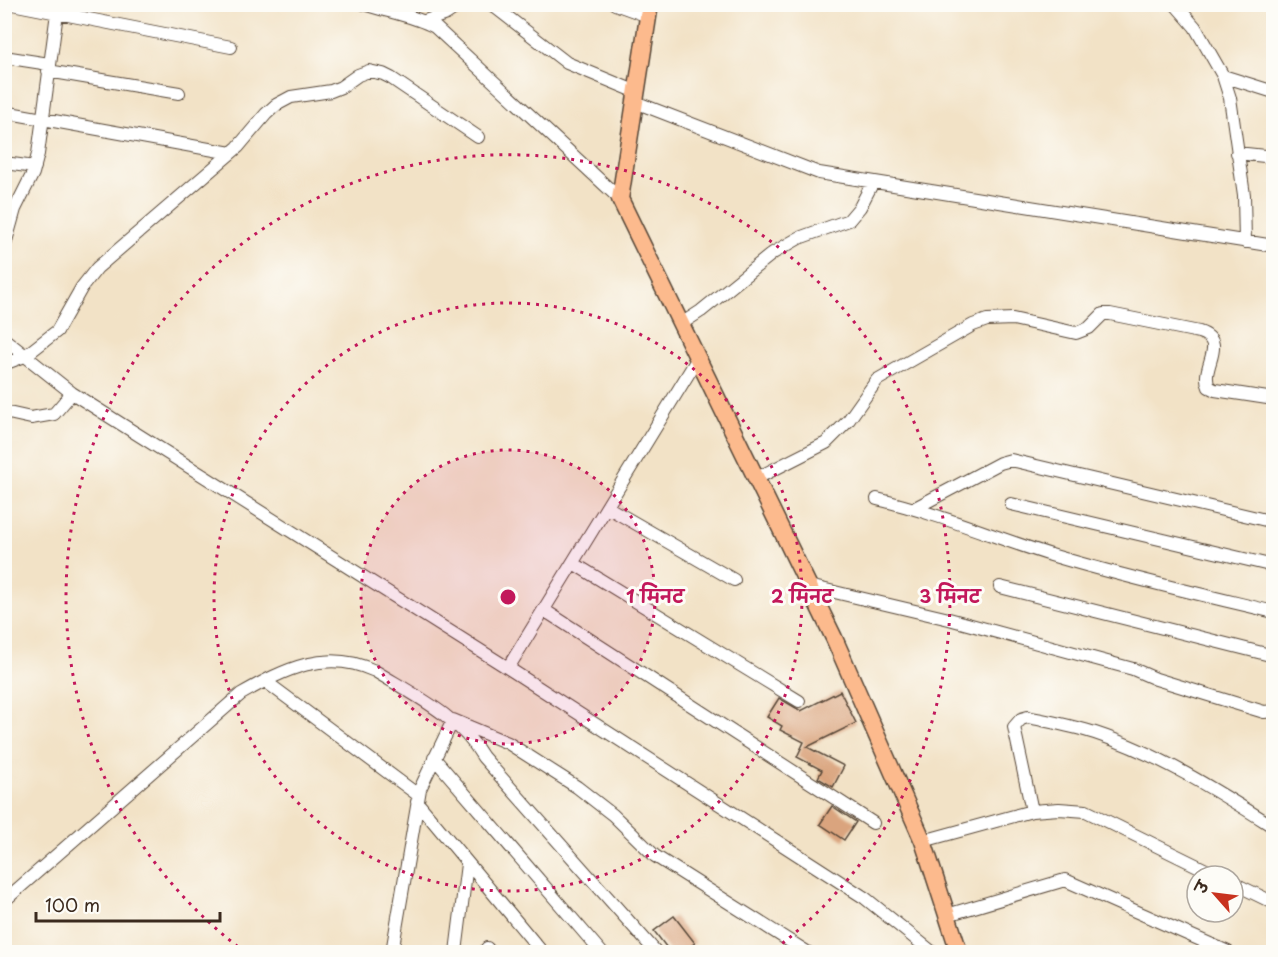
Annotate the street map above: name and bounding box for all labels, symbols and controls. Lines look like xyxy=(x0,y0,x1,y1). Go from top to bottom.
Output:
text: 1 मिनट xyxy=(626,582,686,609)
text: 2 मिनट xyxy=(771,582,835,609)
text: 3 मिनट xyxy=(919,582,983,609)
centre of rings xyxy=(498,587,518,607)
north arrow xyxy=(1185,864,1245,924)
text: उ xyxy=(1187,875,1215,899)
scale bar xyxy=(36,885,220,923)
text: 100 m xyxy=(45,891,100,918)

